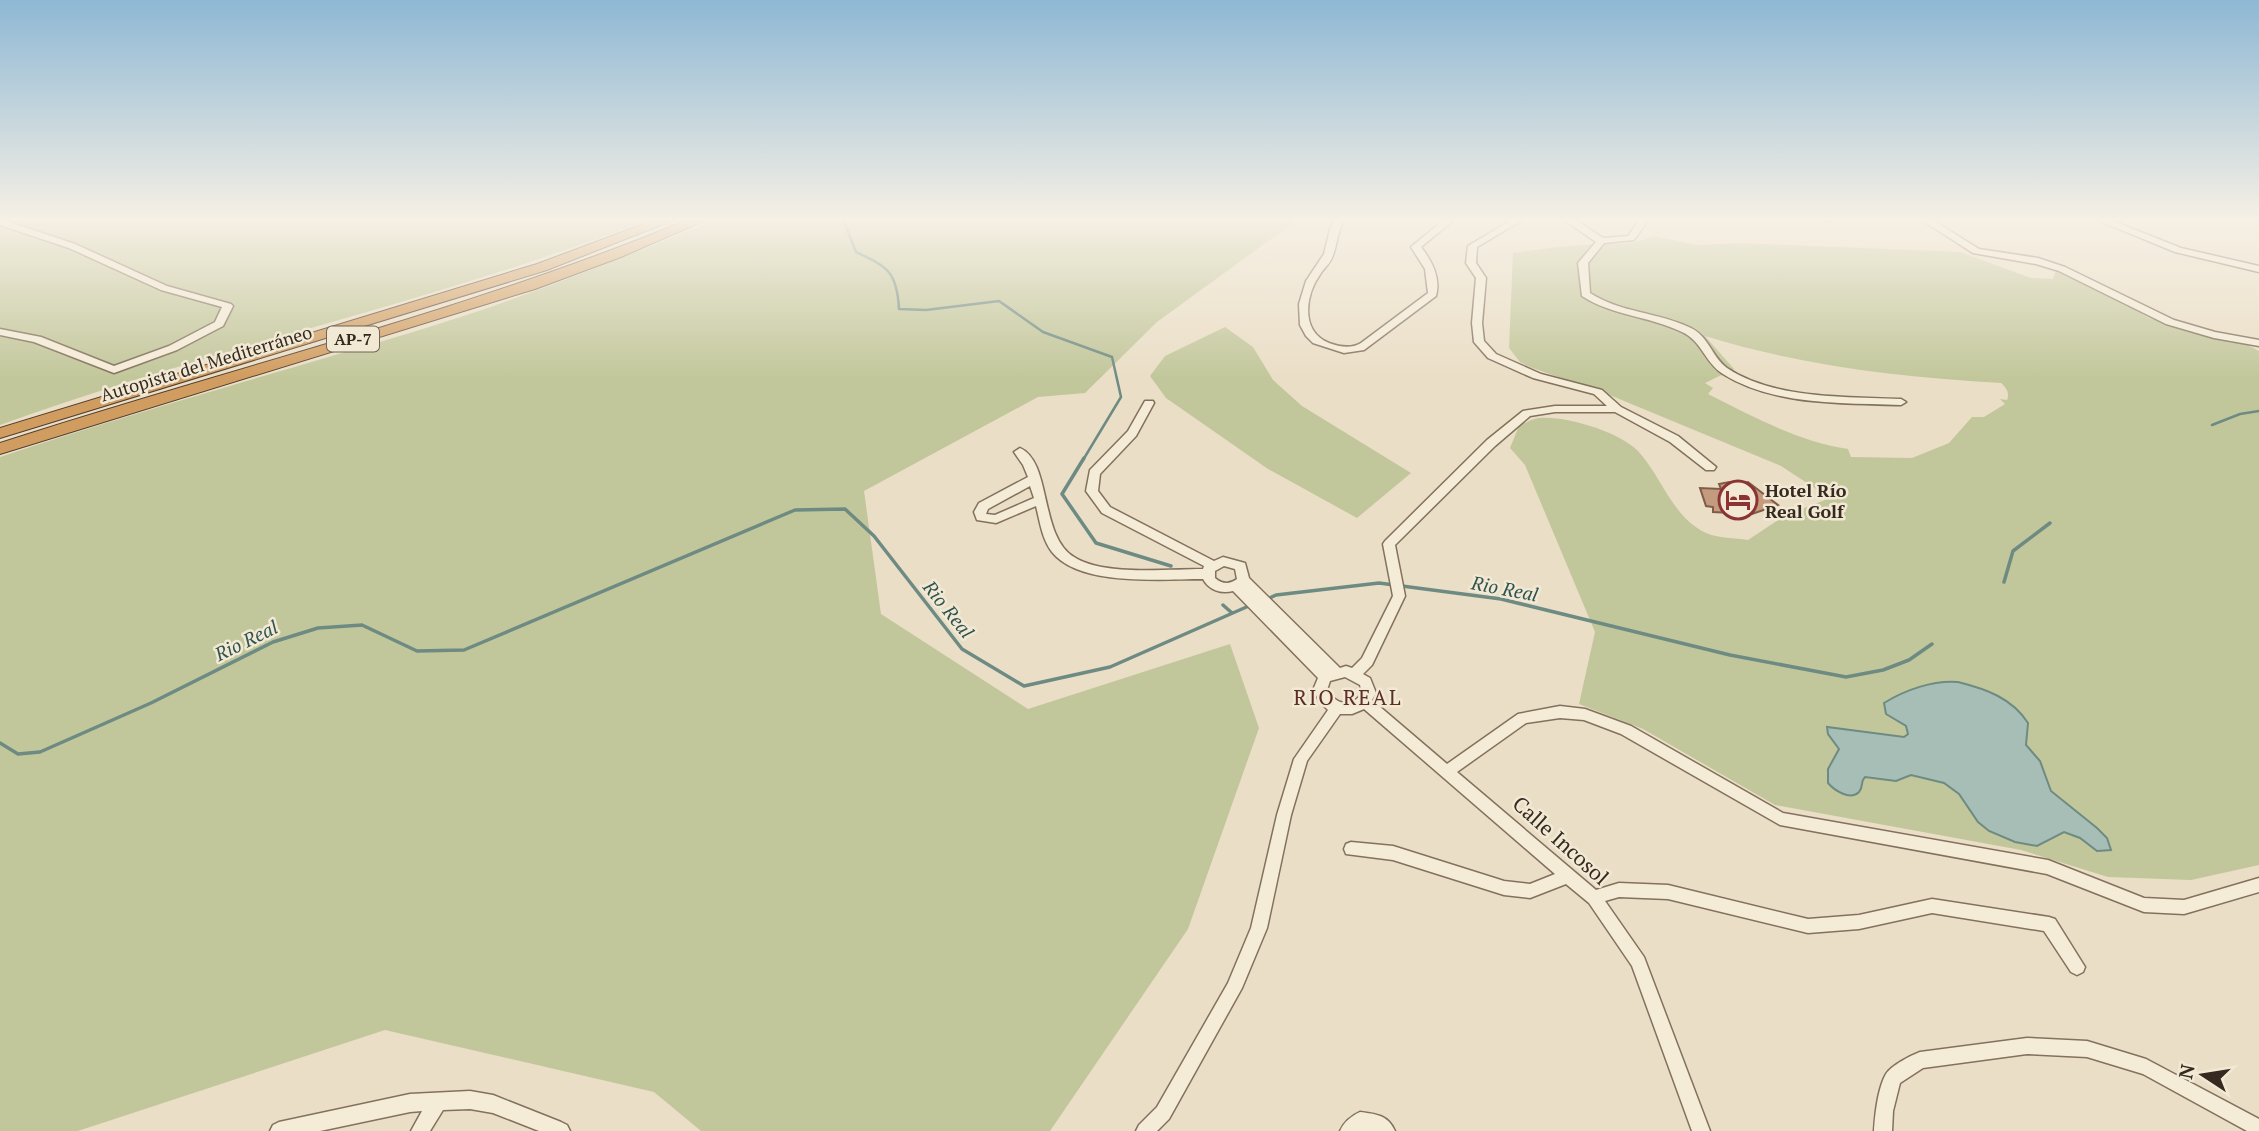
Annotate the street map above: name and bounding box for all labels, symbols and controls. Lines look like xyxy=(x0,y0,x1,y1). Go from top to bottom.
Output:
street label: Autopista del Mediterráneo xyxy=(97,319,315,407)
road number: AP-7 xyxy=(327,326,379,352)
place label: Hotel Río Real Golf xyxy=(1765,478,1847,523)
hotel icon: Hotel Río Real Golf xyxy=(1717,479,1759,521)
water label: Rio Real xyxy=(1469,569,1541,607)
water label: Rio Real xyxy=(918,574,980,644)
water label: Rio Real xyxy=(209,614,282,666)
district label: RIO REAL xyxy=(1294,683,1402,711)
street label: Calle Incosol xyxy=(1507,789,1615,891)
north arrow xyxy=(2168,1040,2238,1110)
text: N xyxy=(2172,1061,2200,1081)

